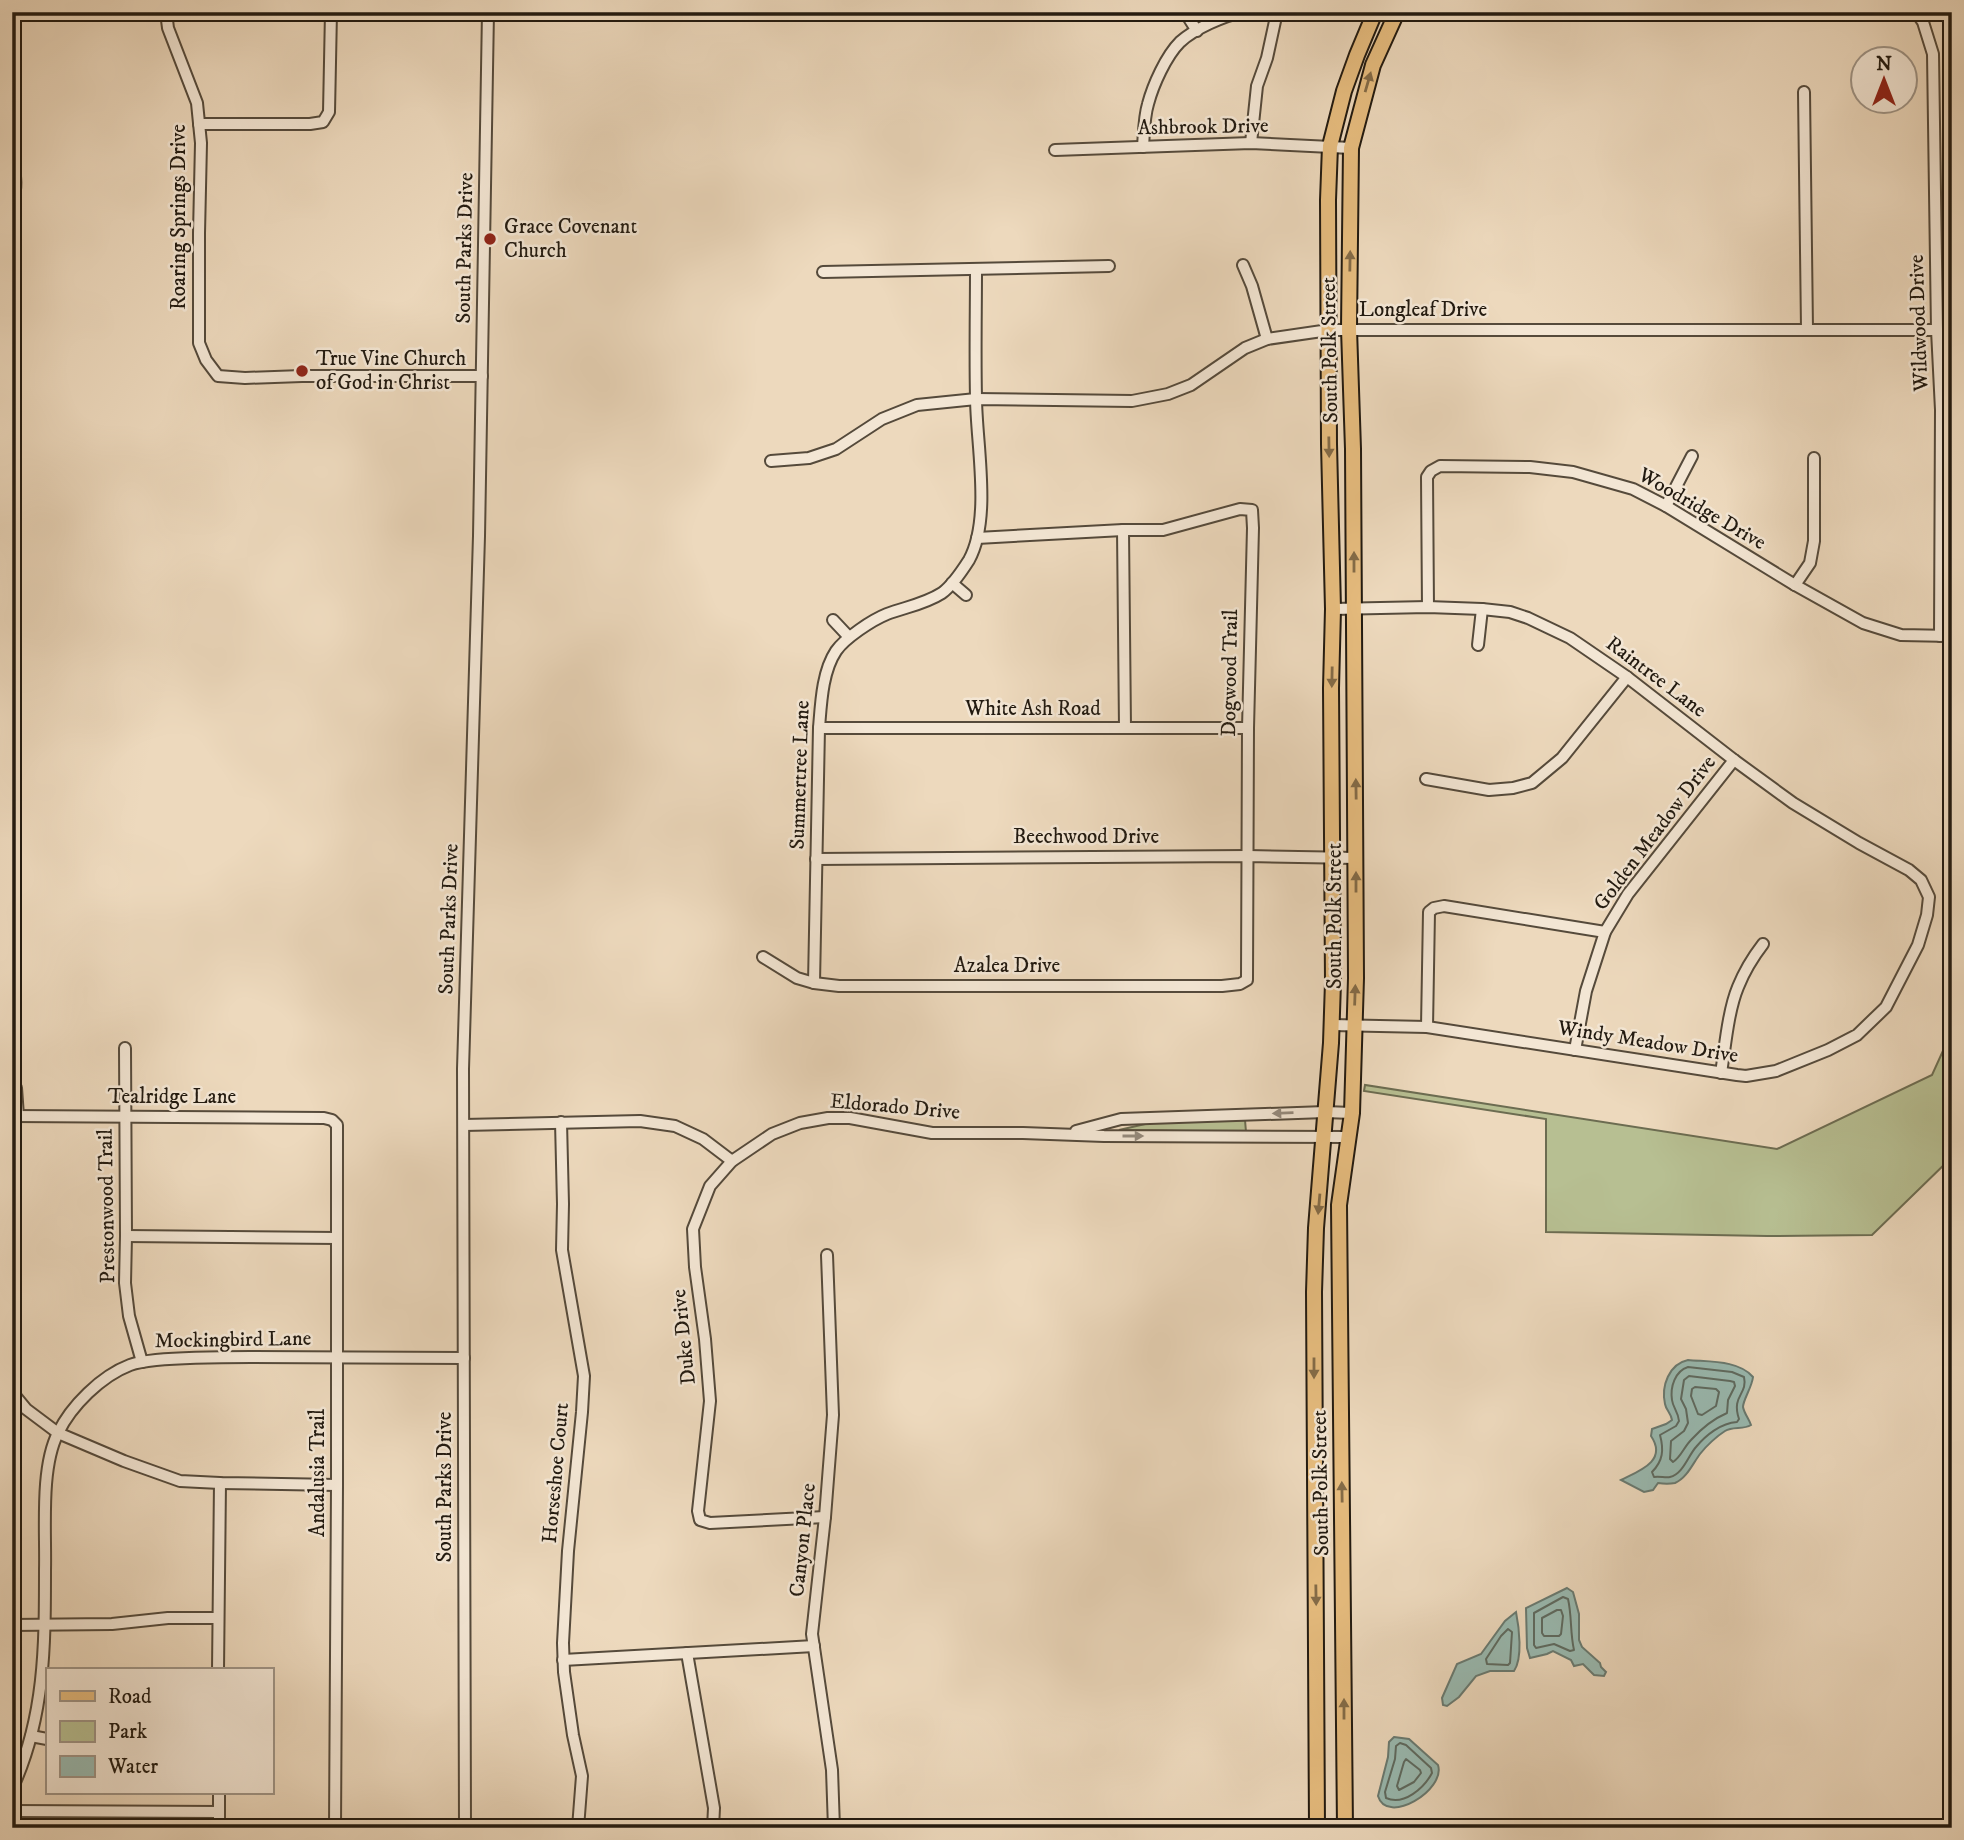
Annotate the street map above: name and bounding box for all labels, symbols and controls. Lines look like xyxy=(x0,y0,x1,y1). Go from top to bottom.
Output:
north arrow xyxy=(1848,46,1918,116)
text: N xyxy=(1876,53,1892,76)
one-way arrow xyxy=(1363,70,1374,92)
street label: Ashbrook Drive xyxy=(1137,113,1269,141)
street label: Roaring Springs Drive xyxy=(166,124,192,310)
street label: South Parks Drive xyxy=(451,172,479,324)
place label: Grace Covenant Church xyxy=(504,214,637,264)
marker: Grace Covenant Church xyxy=(482,231,498,247)
one-way arrow xyxy=(1344,250,1355,272)
street label: Wildwood Drive xyxy=(1904,254,1934,393)
street label: South Polk Street xyxy=(1316,276,1344,423)
street label: Longleaf Drive xyxy=(1359,297,1487,323)
place label: True Vine Church of God in Christ xyxy=(316,346,466,396)
marker: True Vine Church of God in Christ xyxy=(294,363,310,379)
one-way arrow xyxy=(1324,436,1335,458)
street label: Woodridge Drive xyxy=(1633,461,1771,556)
one-way arrow xyxy=(1348,551,1360,573)
street label: Dogwood Trail xyxy=(1216,608,1244,737)
street label: Raintree Lane xyxy=(1601,631,1712,723)
one-way arrow xyxy=(1326,666,1337,688)
street label: White Ash Road xyxy=(964,696,1101,722)
street label: Summertree Lane xyxy=(784,700,816,850)
street label: Golden Meadow Drive xyxy=(1588,750,1722,916)
one-way arrow xyxy=(1350,778,1362,800)
street label: Beechwood Drive xyxy=(1013,824,1159,850)
street label: South Parks Drive xyxy=(433,843,465,995)
street label: South Polk Street xyxy=(1322,843,1348,989)
one-way arrow xyxy=(1350,871,1362,893)
street label: Azalea Drive xyxy=(954,953,1061,979)
one-way arrow xyxy=(1350,984,1361,1006)
street label: Windy Meadow Drive xyxy=(1555,1015,1740,1069)
street label: Tealridge Lane xyxy=(108,1084,237,1110)
street label: Eldorado Drive xyxy=(829,1088,961,1126)
one-way arrow xyxy=(1272,1108,1294,1119)
street label: Prestonwood Trail xyxy=(93,1128,121,1283)
one-way arrow xyxy=(1122,1130,1144,1142)
one-way arrow xyxy=(1313,1193,1324,1215)
street label: Duke Drive xyxy=(666,1288,702,1386)
street label: Mockingbird Lane xyxy=(154,1326,312,1354)
one-way arrow xyxy=(1308,1357,1320,1379)
street label: Horseshoe Court xyxy=(537,1401,575,1544)
street label: Andalusia Trail xyxy=(305,1408,331,1537)
street label: South Polk Street xyxy=(1307,1409,1335,1556)
street label: South Parks Drive xyxy=(432,1411,458,1563)
street label: Canyon Place xyxy=(784,1481,822,1598)
one-way arrow xyxy=(1336,1481,1348,1503)
one-way arrow xyxy=(1310,1585,1321,1607)
legend xyxy=(46,1668,273,1794)
text: Road xyxy=(108,1684,152,1710)
one-way arrow xyxy=(1338,1698,1350,1720)
text: Park xyxy=(108,1719,148,1745)
text: Water xyxy=(107,1754,158,1780)

